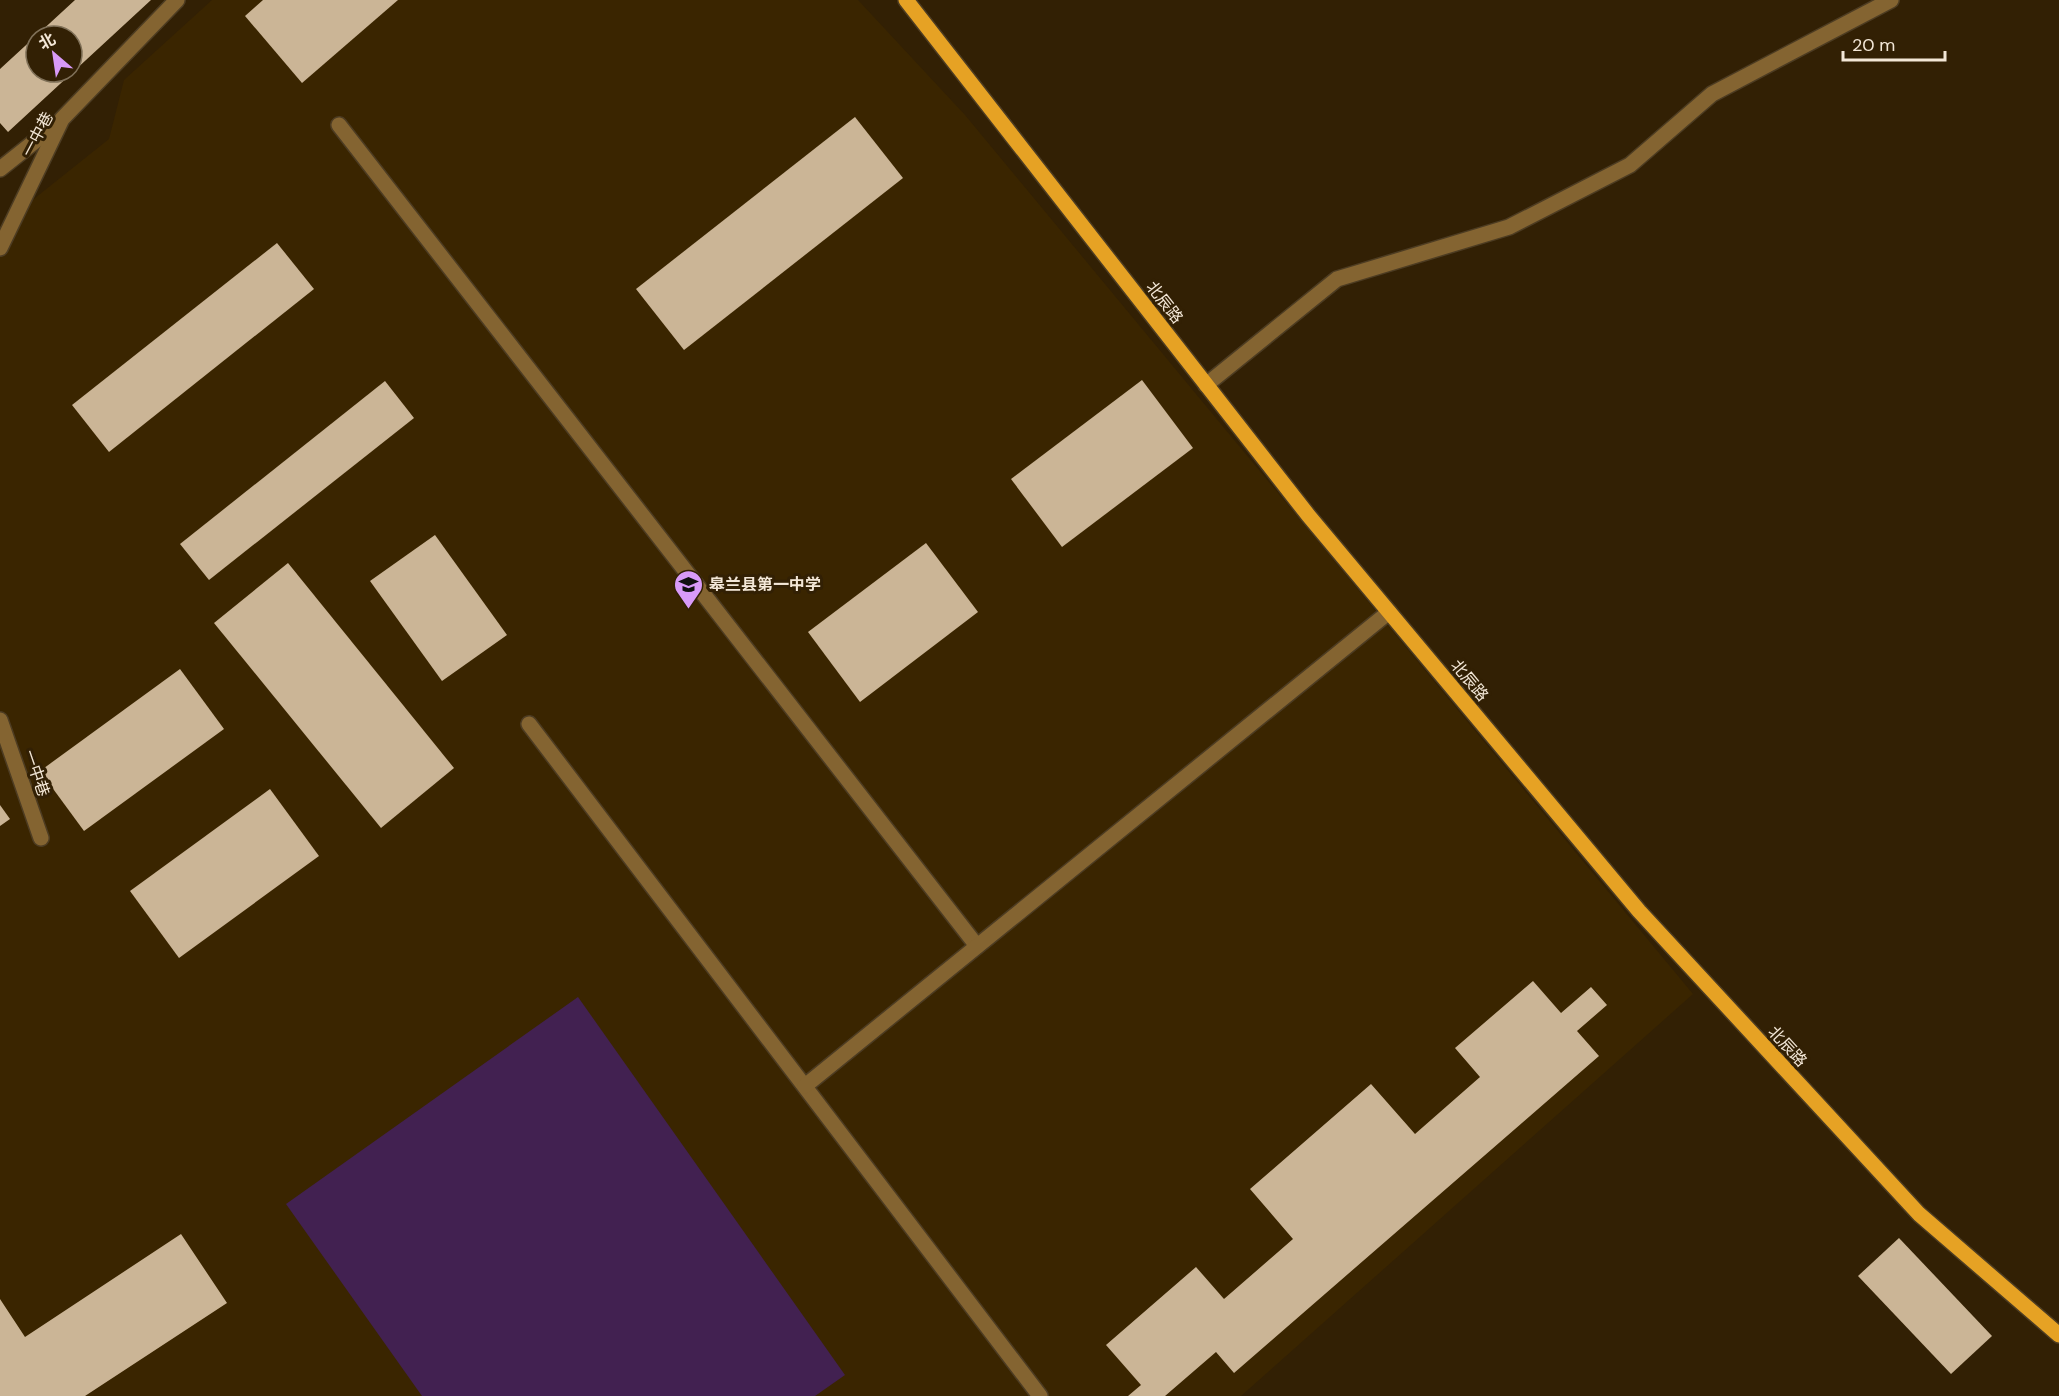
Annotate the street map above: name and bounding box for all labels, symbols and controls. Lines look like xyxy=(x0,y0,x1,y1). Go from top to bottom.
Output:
north arrow xyxy=(24,24,84,84)
scale bar xyxy=(1843,24,1945,62)
text: 北 xyxy=(35,28,59,54)
text: 20 m xyxy=(1852,33,1895,57)
street label: 一中巷 xyxy=(17,108,58,160)
street label: 北辰路 xyxy=(1142,277,1188,328)
school or university icon: 皋兰县第一中学 xyxy=(672,568,704,610)
place label: 皋兰县第一中学 xyxy=(709,574,821,595)
street label: 北辰路 xyxy=(1446,655,1493,705)
street label: 一中巷 xyxy=(19,747,54,799)
street label: 北辰路 xyxy=(1764,1022,1812,1071)

